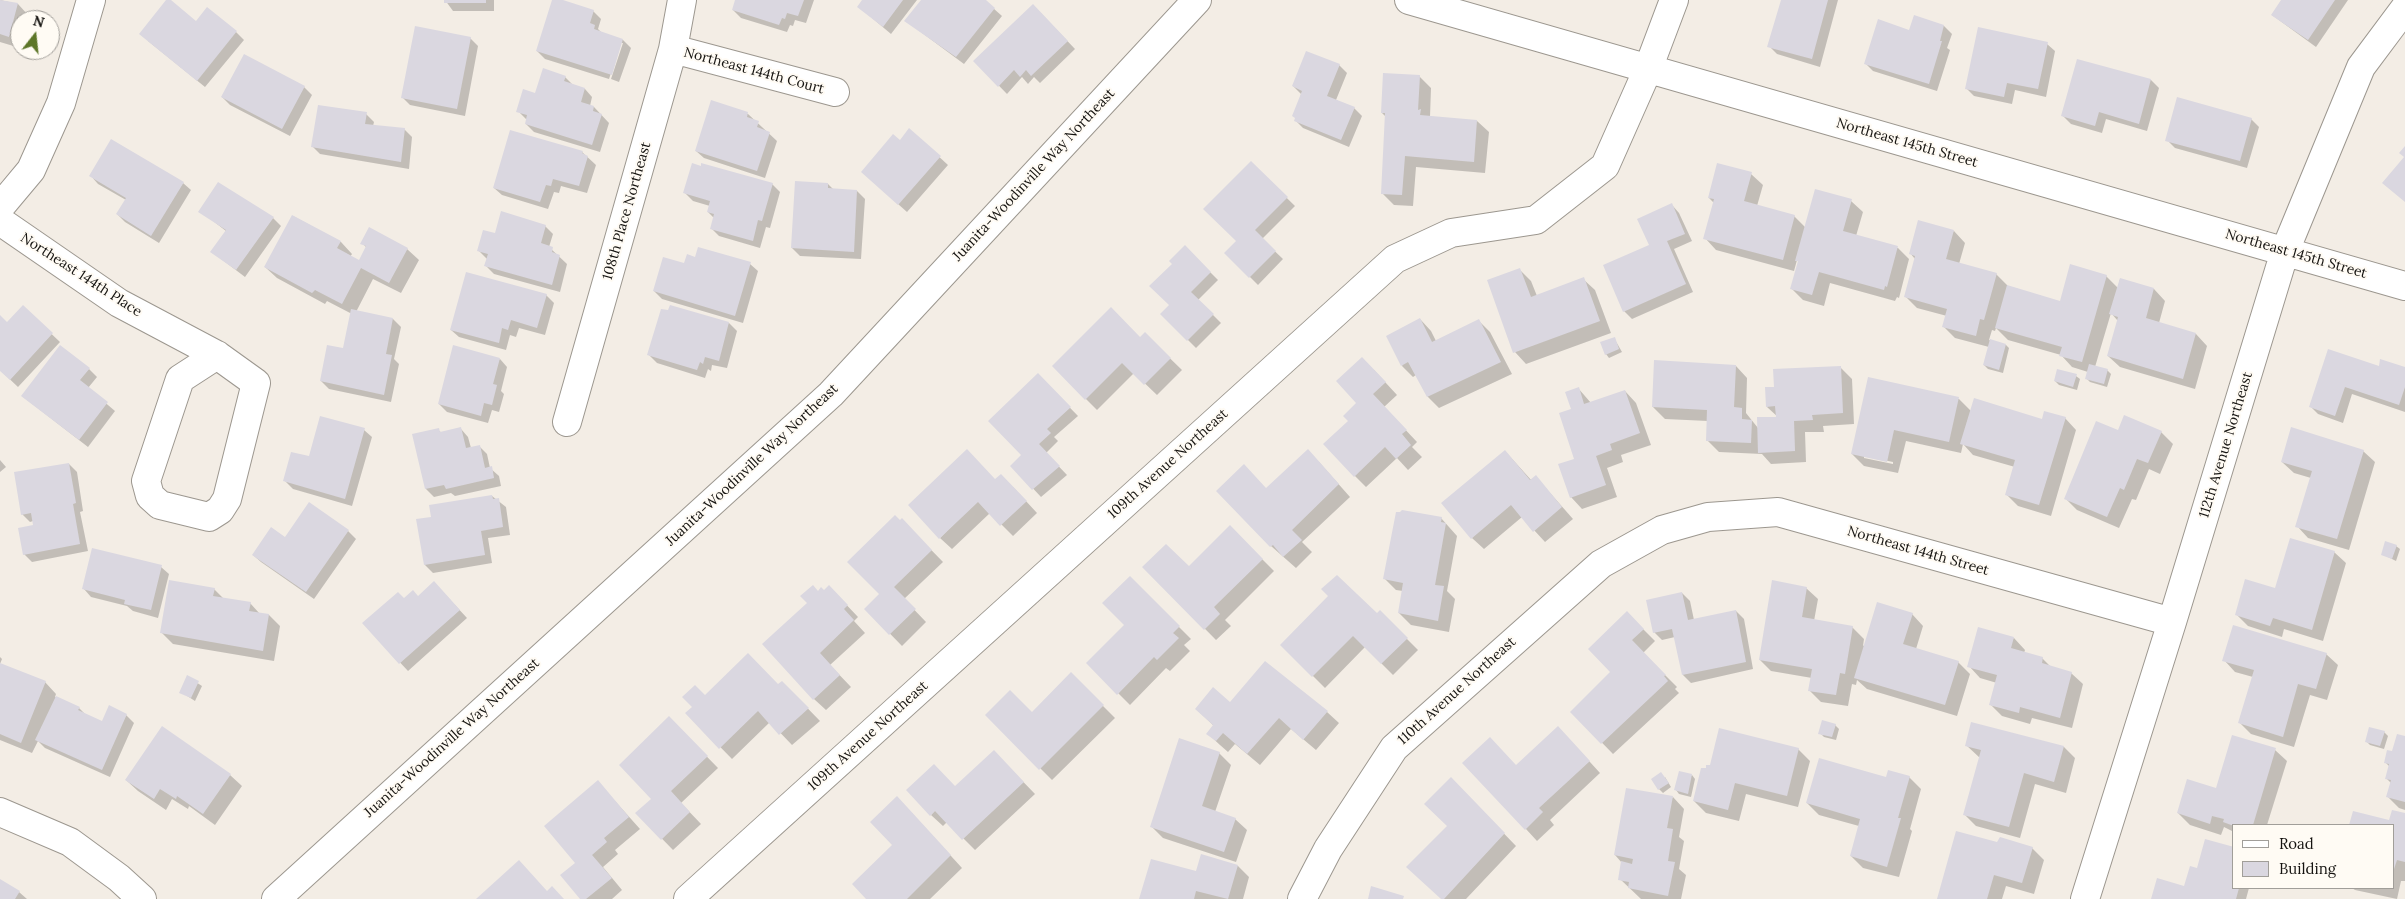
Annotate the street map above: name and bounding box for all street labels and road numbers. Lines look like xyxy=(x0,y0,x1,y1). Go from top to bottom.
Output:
street label: Northeast 144th Court xyxy=(682,44,826,98)
street label: Juanita-Woodinville Way Northeast xyxy=(950,85,1118,265)
street label: Northeast 145th Street xyxy=(1834,115,1980,171)
street label: 108th Place Northeast xyxy=(599,140,655,282)
street label: Northeast 145th Street xyxy=(2223,226,2369,282)
street label: Northeast 144th Place xyxy=(17,230,145,320)
street label: 112th Avenue Northeast xyxy=(2196,370,2256,520)
street label: Juanita-Woodinville Way Northeast xyxy=(662,381,842,549)
street label: 109th Avenue Northeast xyxy=(1104,406,1232,522)
street label: Northeast 144th Street xyxy=(1845,523,1991,579)
street label: 110th Avenue Northeast xyxy=(1395,634,1519,748)
street label: Juanita-Woodinville Way Northeast xyxy=(361,655,543,821)
street label: 109th Avenue Northeast xyxy=(804,678,932,794)

